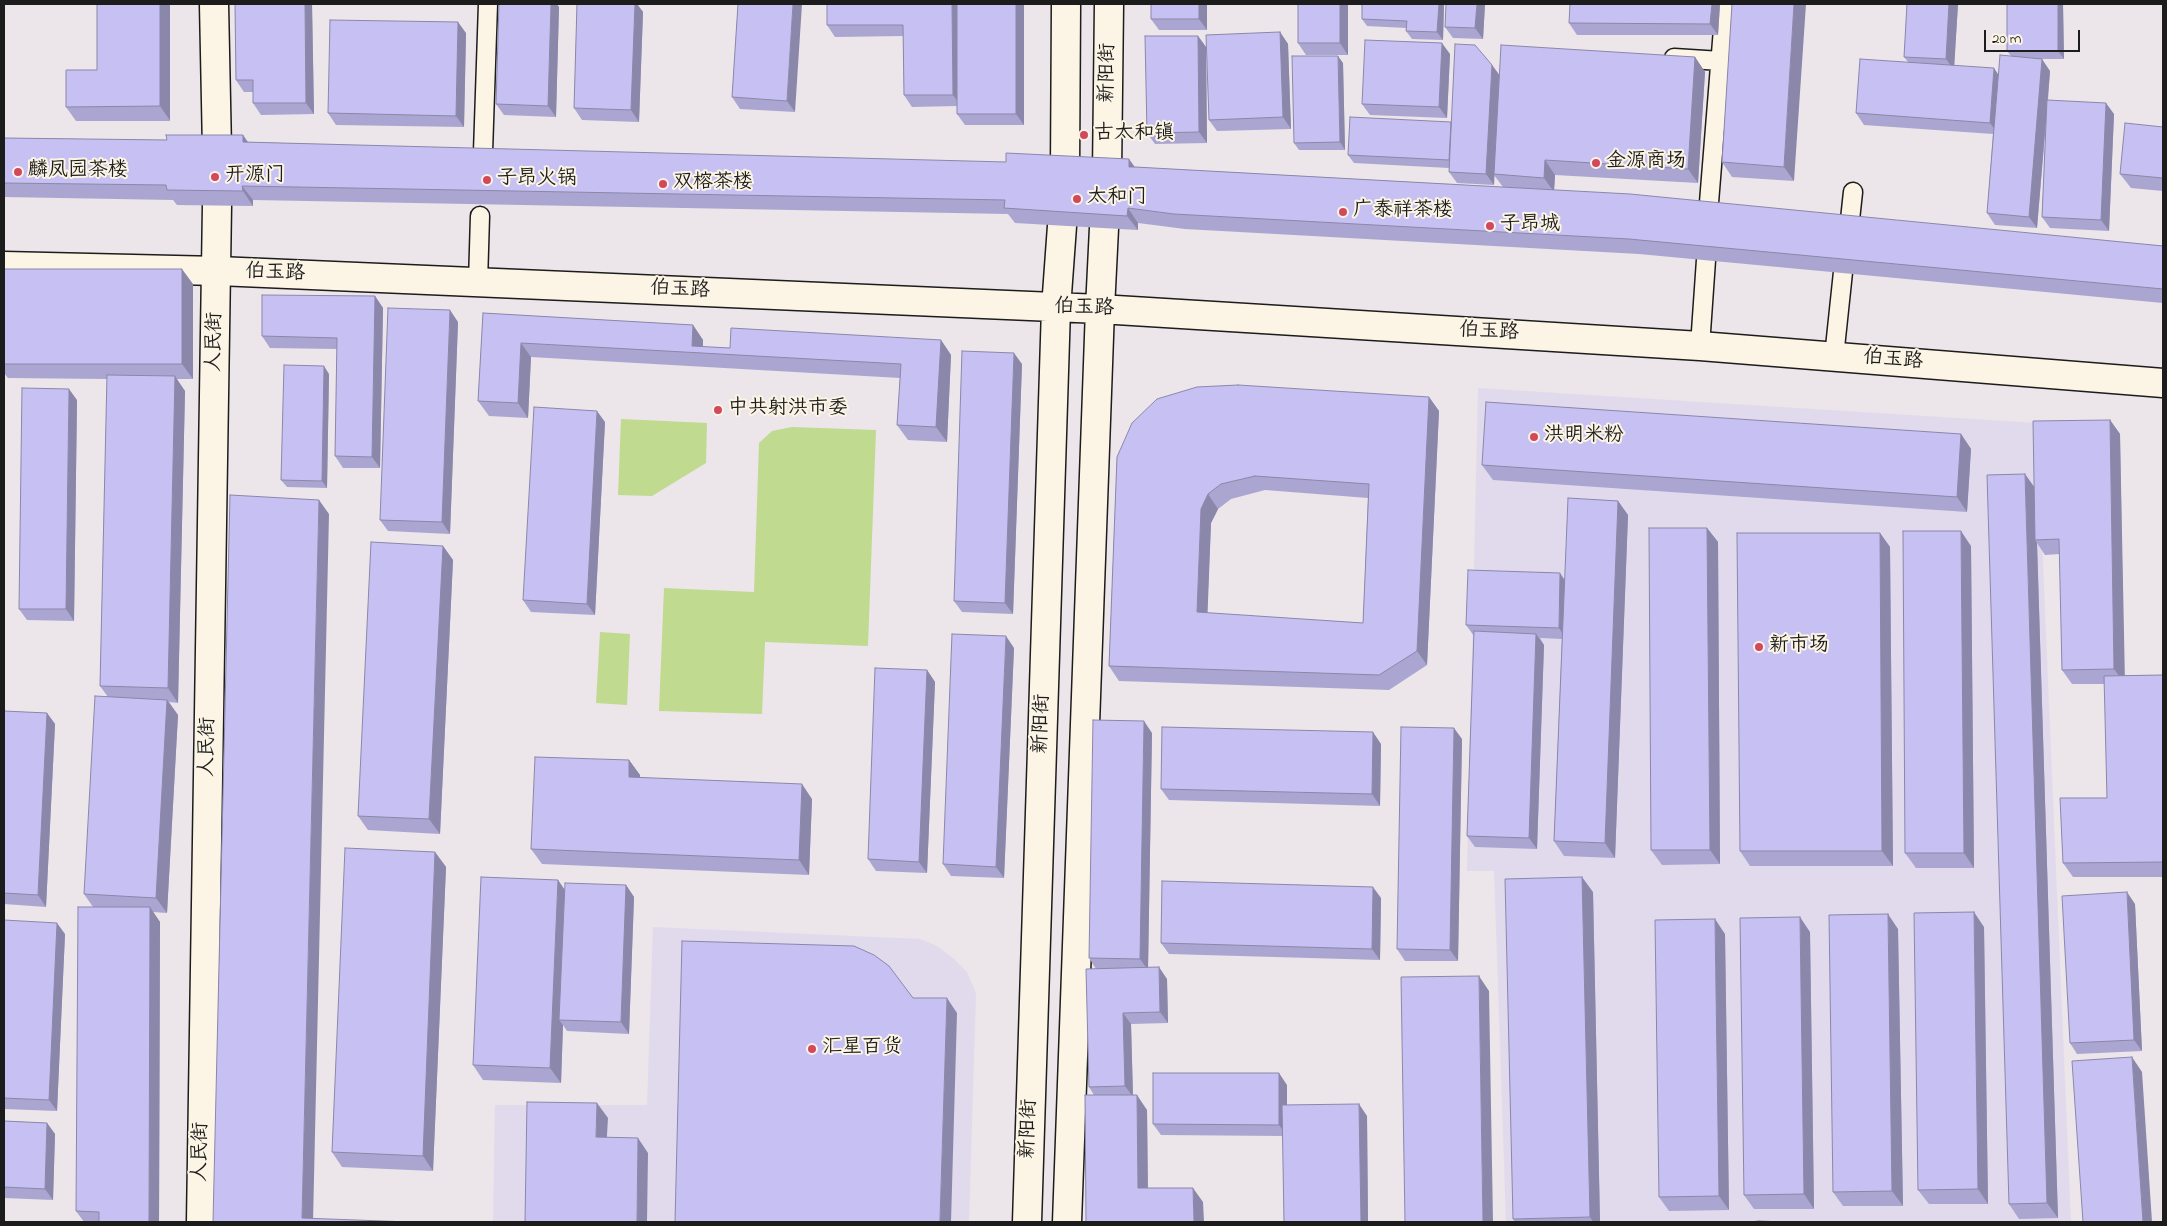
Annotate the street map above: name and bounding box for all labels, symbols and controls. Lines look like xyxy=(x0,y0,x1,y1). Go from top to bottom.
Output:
scale bar xyxy=(1987,20,2083,52)
text: 20 m xyxy=(1992,28,2021,50)
street label: 新阳街 xyxy=(1096,43,1122,103)
place label: 古太和镇 xyxy=(1094,123,1174,147)
marker: 古太和镇 xyxy=(1078,129,1090,141)
place label: 金源商场 xyxy=(1606,151,1686,175)
marker: 金源商场 xyxy=(1590,157,1602,169)
place label: 麟凤园茶楼 xyxy=(28,160,128,184)
place label: 开源门 xyxy=(225,165,285,189)
marker: 麟凤园茶楼 xyxy=(12,166,24,178)
place label: 子昂火锅 xyxy=(497,168,577,192)
marker: 开源门 xyxy=(209,171,221,183)
place label: 双榕茶楼 xyxy=(673,172,753,196)
marker: 子昂火锅 xyxy=(481,174,493,186)
marker: 双榕茶楼 xyxy=(657,178,669,190)
place label: 太和门 xyxy=(1087,187,1147,211)
marker: 太和门 xyxy=(1071,193,1083,205)
place label: 广泰祥茶楼 xyxy=(1353,200,1453,224)
marker: 广泰祥茶楼 xyxy=(1337,206,1349,218)
place label: 子昂城 xyxy=(1500,214,1560,238)
marker: 子昂城 xyxy=(1484,220,1496,232)
street label: 伯玉路 xyxy=(245,261,305,287)
street label: 伯玉路 xyxy=(649,277,711,305)
street label: 伯玉路 xyxy=(1054,296,1114,322)
street label: 人民街 xyxy=(203,312,229,372)
street label: 伯玉路 xyxy=(1458,319,1520,347)
street label: 伯玉路 xyxy=(1862,346,1924,376)
place label: 中共射洪市委 xyxy=(728,398,848,422)
marker: 中共射洪市委 xyxy=(712,404,724,416)
place label: 洪明米粉 xyxy=(1544,425,1624,449)
marker: 洪明米粉 xyxy=(1528,431,1540,443)
place label: 新市场 xyxy=(1769,635,1829,659)
marker: 新市场 xyxy=(1753,641,1765,653)
street label: 新阳街 xyxy=(1030,694,1056,754)
street label: 人民街 xyxy=(196,717,222,777)
place label: 汇星百货 xyxy=(822,1037,902,1061)
marker: 汇星百货 xyxy=(806,1043,818,1055)
street label: 新阳街 xyxy=(1017,1099,1043,1159)
street label: 人民街 xyxy=(189,1122,215,1182)

